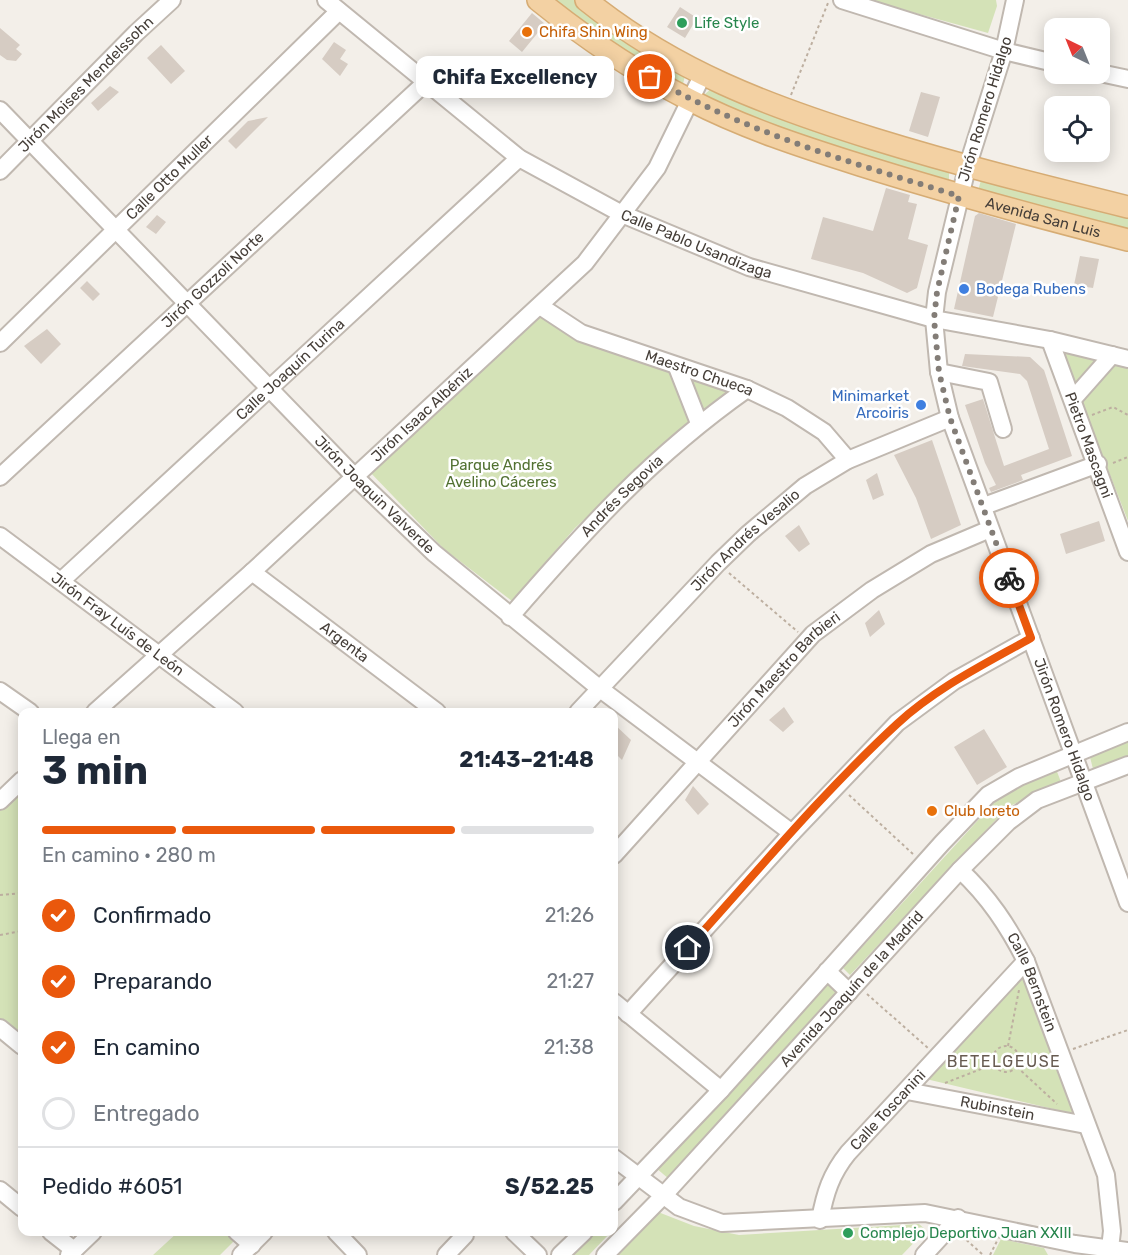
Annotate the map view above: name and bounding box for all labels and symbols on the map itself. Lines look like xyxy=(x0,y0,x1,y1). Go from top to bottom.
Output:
street label: Jirón Moises Mendelssohn xyxy=(15,13,157,156)
place label: Life Style xyxy=(694,14,759,32)
marker: Life Style xyxy=(675,16,689,30)
north arrow xyxy=(1044,18,1110,84)
place label: Chifa Shin Wing xyxy=(539,23,648,41)
marker: Chifa Shin Wing xyxy=(520,25,534,39)
street label: Jirón Romero Hidalgo xyxy=(954,34,1016,184)
pin xyxy=(624,51,675,102)
callout: Chifa Excellency xyxy=(416,56,614,98)
street label: Calle Otto Muller xyxy=(122,131,217,224)
street label: Avenida San Luis xyxy=(983,194,1103,242)
street label: Calle Pablo Usandizaga xyxy=(618,206,774,282)
street label: Jirón Gozzoli Norte xyxy=(158,228,267,332)
place label: Bodega Rubens xyxy=(976,280,1086,298)
marker: Bodega Rubens xyxy=(957,282,971,296)
street label: Calle Joaquín Turina xyxy=(232,315,348,424)
street label: Maestro Chueca xyxy=(643,346,757,400)
street label: Jirón Isaac Albéniz xyxy=(368,363,476,466)
place label: Minimarket Arcoiris xyxy=(832,387,909,422)
street label: Pietro Mascagni xyxy=(1061,390,1116,501)
marker: Minimarket Arcoiris xyxy=(914,398,928,412)
street label: Jirón Joaquin Valverde xyxy=(311,432,438,558)
street label: Andrés Segovia xyxy=(577,451,667,540)
park label: Parque Andrés Avelino Cáceres xyxy=(445,456,557,491)
street label: Jirón Andrés Vesalio xyxy=(687,485,803,595)
courier xyxy=(979,548,1039,608)
street label: Jirón Fray Luís de León xyxy=(48,568,188,680)
street label: Jirón Maestro Barbieri xyxy=(724,608,844,731)
street label: Argenta xyxy=(317,618,372,666)
street label: Jirón Romero Hidalgo xyxy=(1030,656,1099,803)
place label: Club loreto xyxy=(944,802,1020,820)
marker: Club loreto xyxy=(925,804,939,818)
street label: Avenida Joaquín de la Madrid xyxy=(776,907,927,1071)
pin xyxy=(662,922,713,973)
street label: Calle Bernstein xyxy=(1003,929,1061,1034)
district label: BETELGEUSE xyxy=(947,1052,1061,1071)
street label: Calle Toscanini xyxy=(846,1066,929,1154)
street label: Rubinstein xyxy=(959,1092,1036,1124)
place label: Complejo Deportivo Juan XXIII xyxy=(860,1224,1072,1242)
marker: Complejo Deportivo Juan XXIII xyxy=(841,1226,855,1240)

